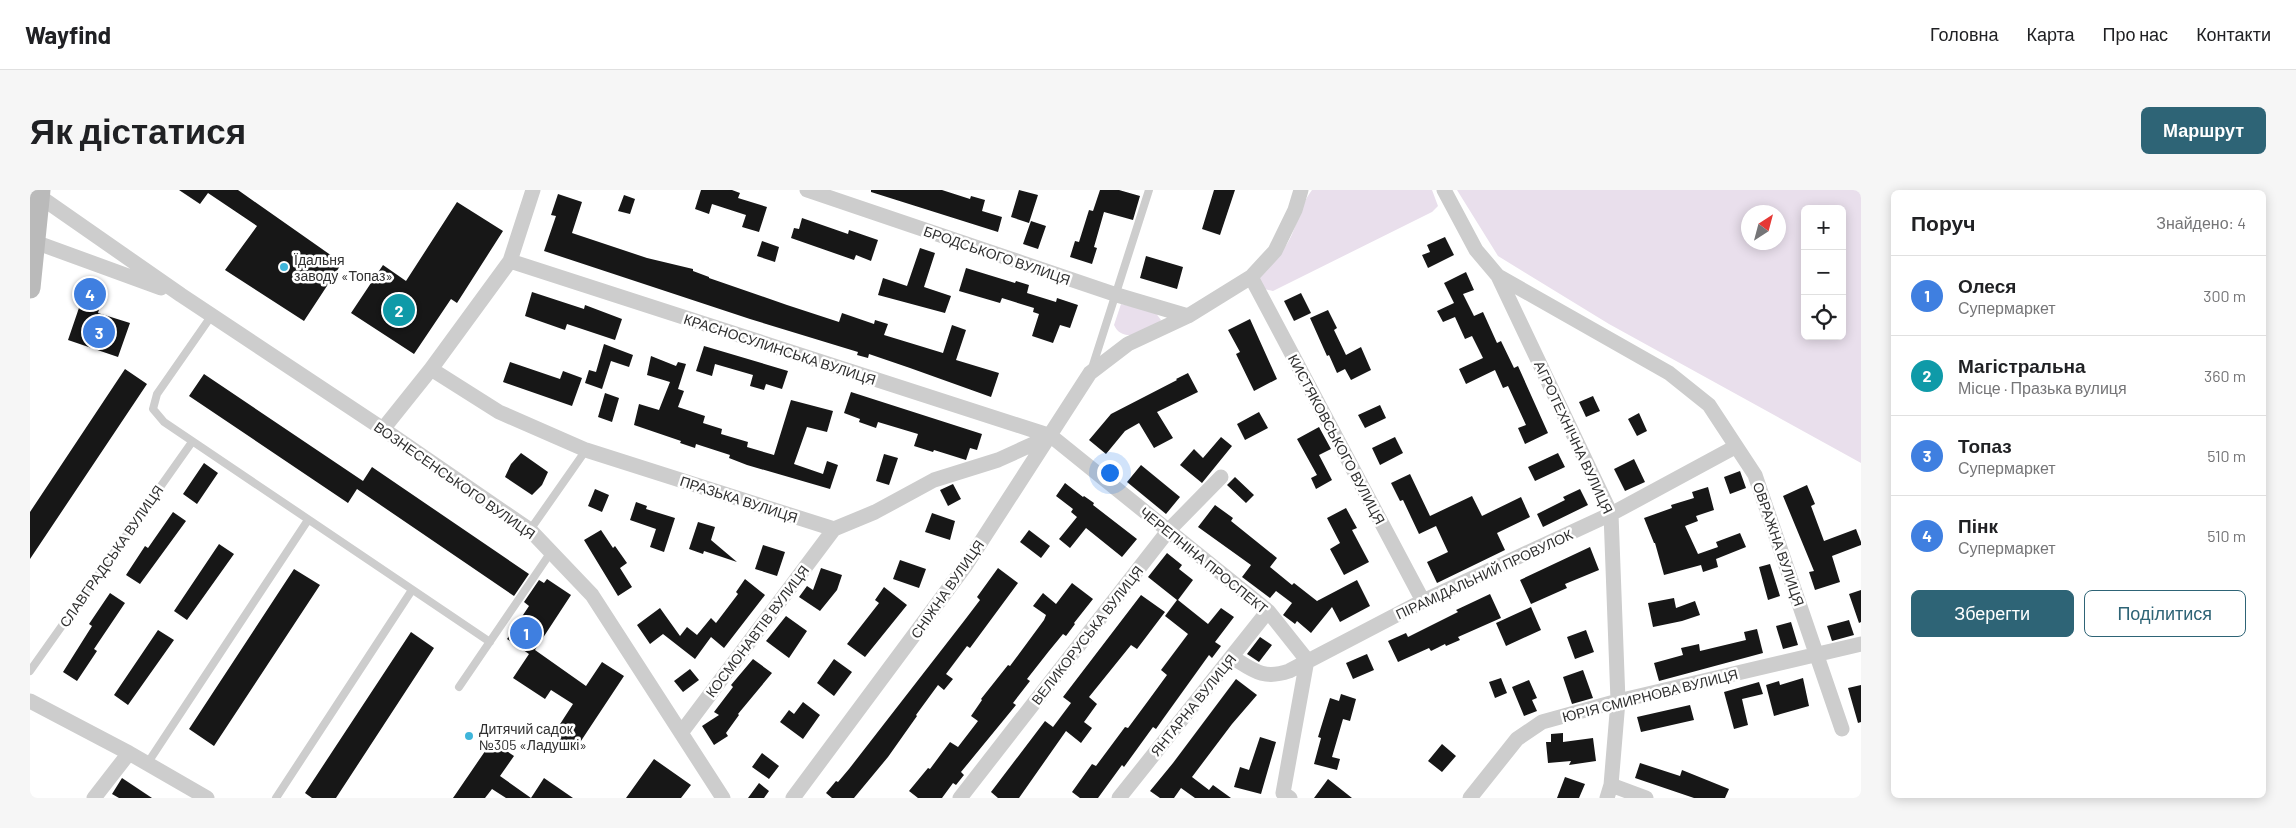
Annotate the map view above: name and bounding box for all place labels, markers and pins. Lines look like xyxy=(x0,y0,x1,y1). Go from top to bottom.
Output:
place label: Їдальня заводу «Топаз» xyxy=(294,251,393,284)
marker: Їдальня заводу «Топаз» xyxy=(278,261,290,273)
pin: 4 xyxy=(74,275,106,313)
pin: 2 xyxy=(383,291,415,329)
pin: 3 xyxy=(83,313,115,351)
pin: 1 xyxy=(510,614,542,652)
place label: Дитячий садок №305 «Ладушкі» xyxy=(479,720,587,753)
marker: Дитячий садок №305 «Ладушкі» xyxy=(463,730,475,742)

